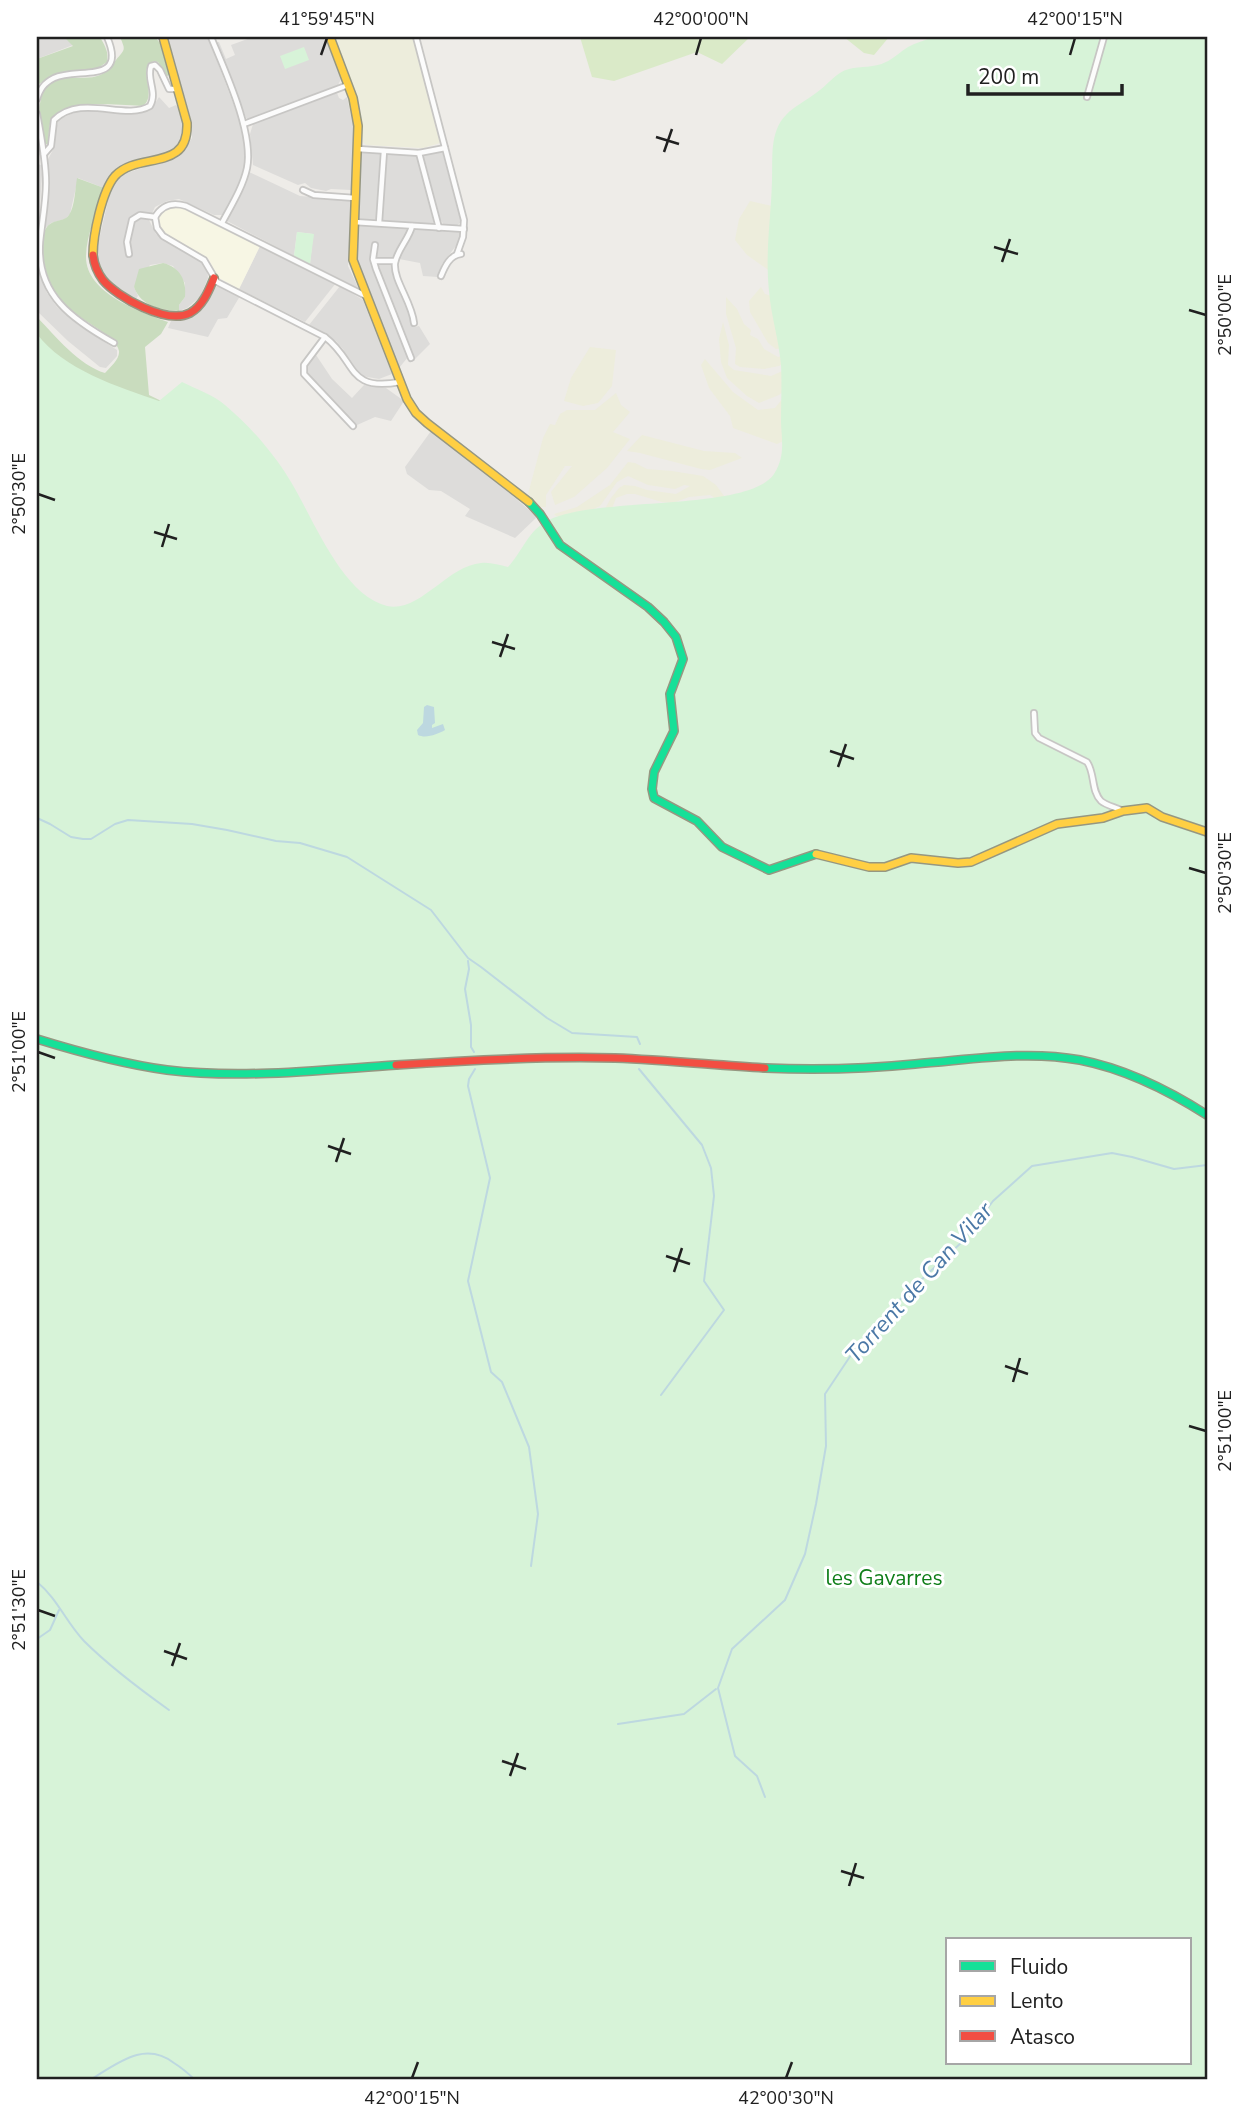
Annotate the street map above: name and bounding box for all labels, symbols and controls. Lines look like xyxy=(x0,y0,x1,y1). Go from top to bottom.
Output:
text: 41°59'45"N xyxy=(279,7,375,31)
text: 42°00'00"N xyxy=(653,7,749,31)
text: 42°00'15"N xyxy=(1027,7,1123,31)
scale bar xyxy=(968,52,1122,96)
text: 200 m xyxy=(978,63,1039,91)
text: 2°50'00"E xyxy=(1213,274,1237,356)
text: 2°50'30"E xyxy=(7,453,31,535)
text: 2°50'30"E xyxy=(1213,832,1237,914)
text: 2°51'00"E xyxy=(7,1011,31,1093)
water label: Torrent de Can Vilar xyxy=(838,1195,1000,1370)
text: 2°51'00"E xyxy=(1213,1390,1237,1472)
park label: les Gavarres xyxy=(826,1564,942,1592)
text: 2°51'30"E xyxy=(7,1569,31,1651)
legend xyxy=(946,1938,1192,2064)
text: Fluido xyxy=(1010,1953,1068,1981)
text: Lento xyxy=(1010,1987,1063,2015)
text: Atasco xyxy=(1010,2023,1075,2051)
text: 42°00'15"N xyxy=(364,2086,460,2110)
text: 42°00'30"N xyxy=(738,2086,834,2110)

